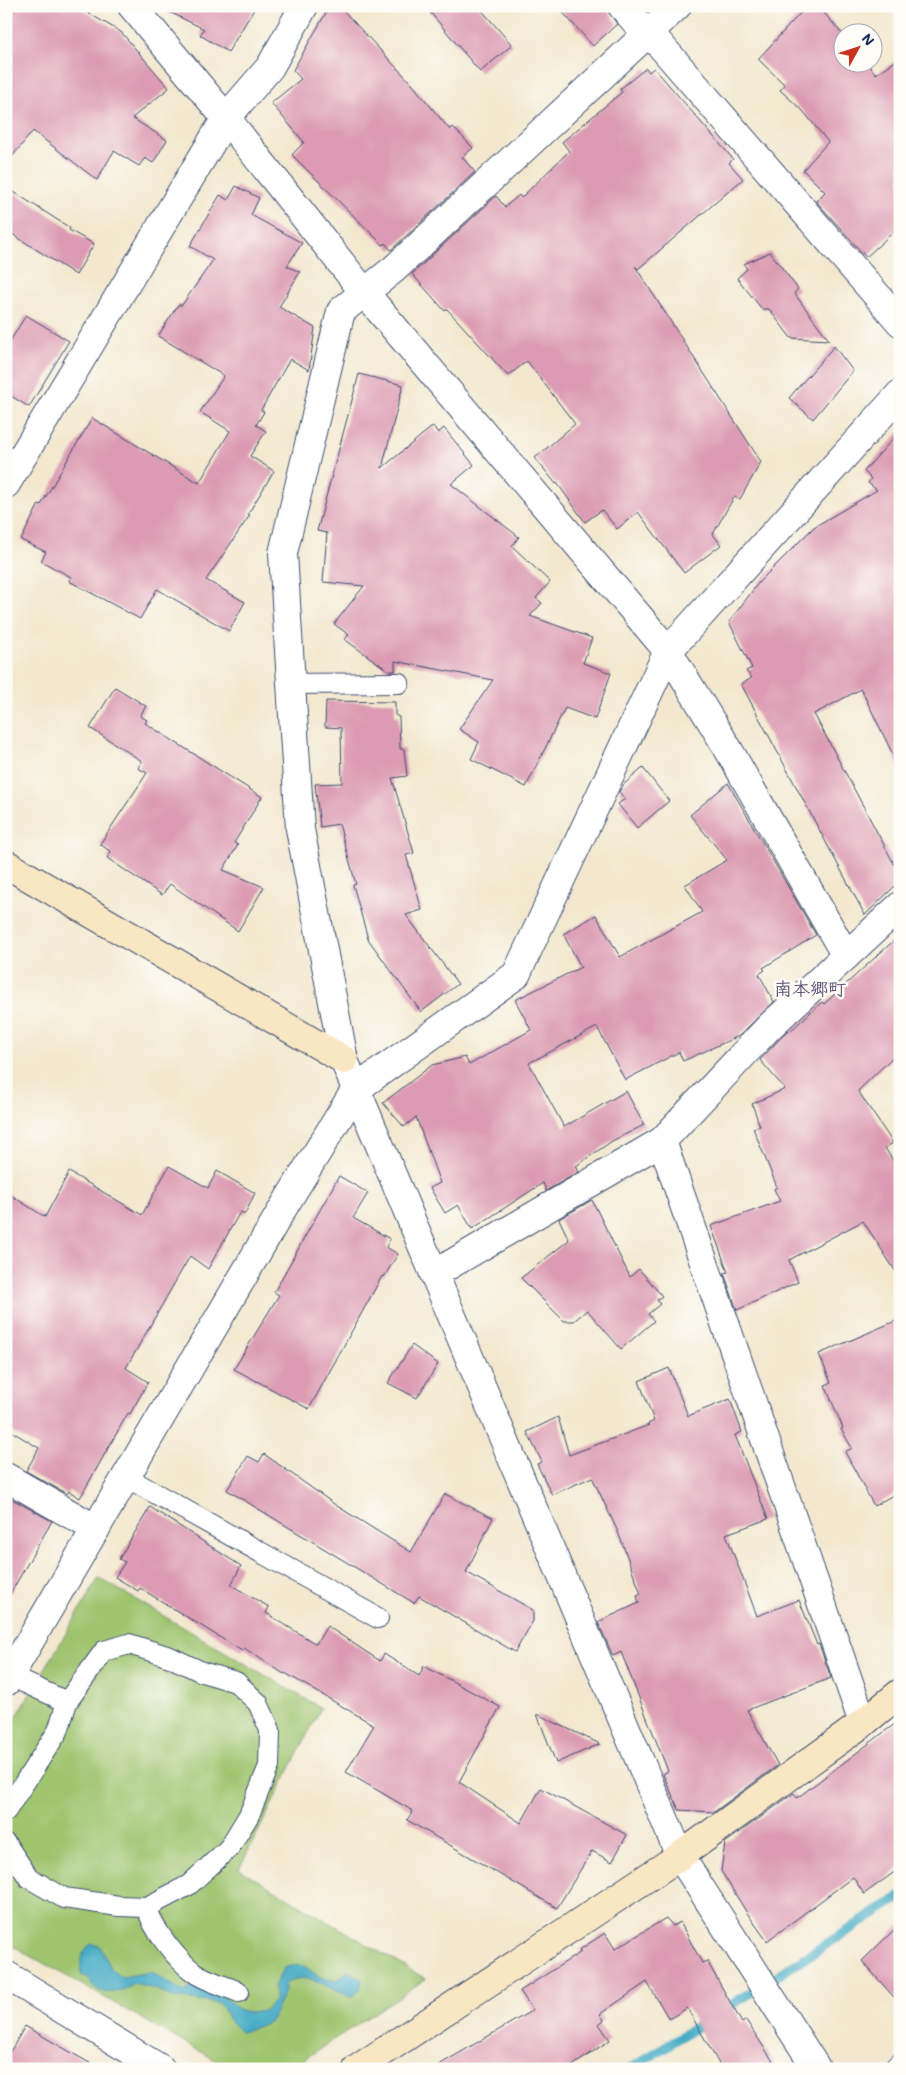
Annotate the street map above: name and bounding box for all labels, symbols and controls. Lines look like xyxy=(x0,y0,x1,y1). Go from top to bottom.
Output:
north arrow xyxy=(834,22,884,72)
text: N xyxy=(858,29,879,50)
district label: 南本郷町 xyxy=(774,976,846,1000)

